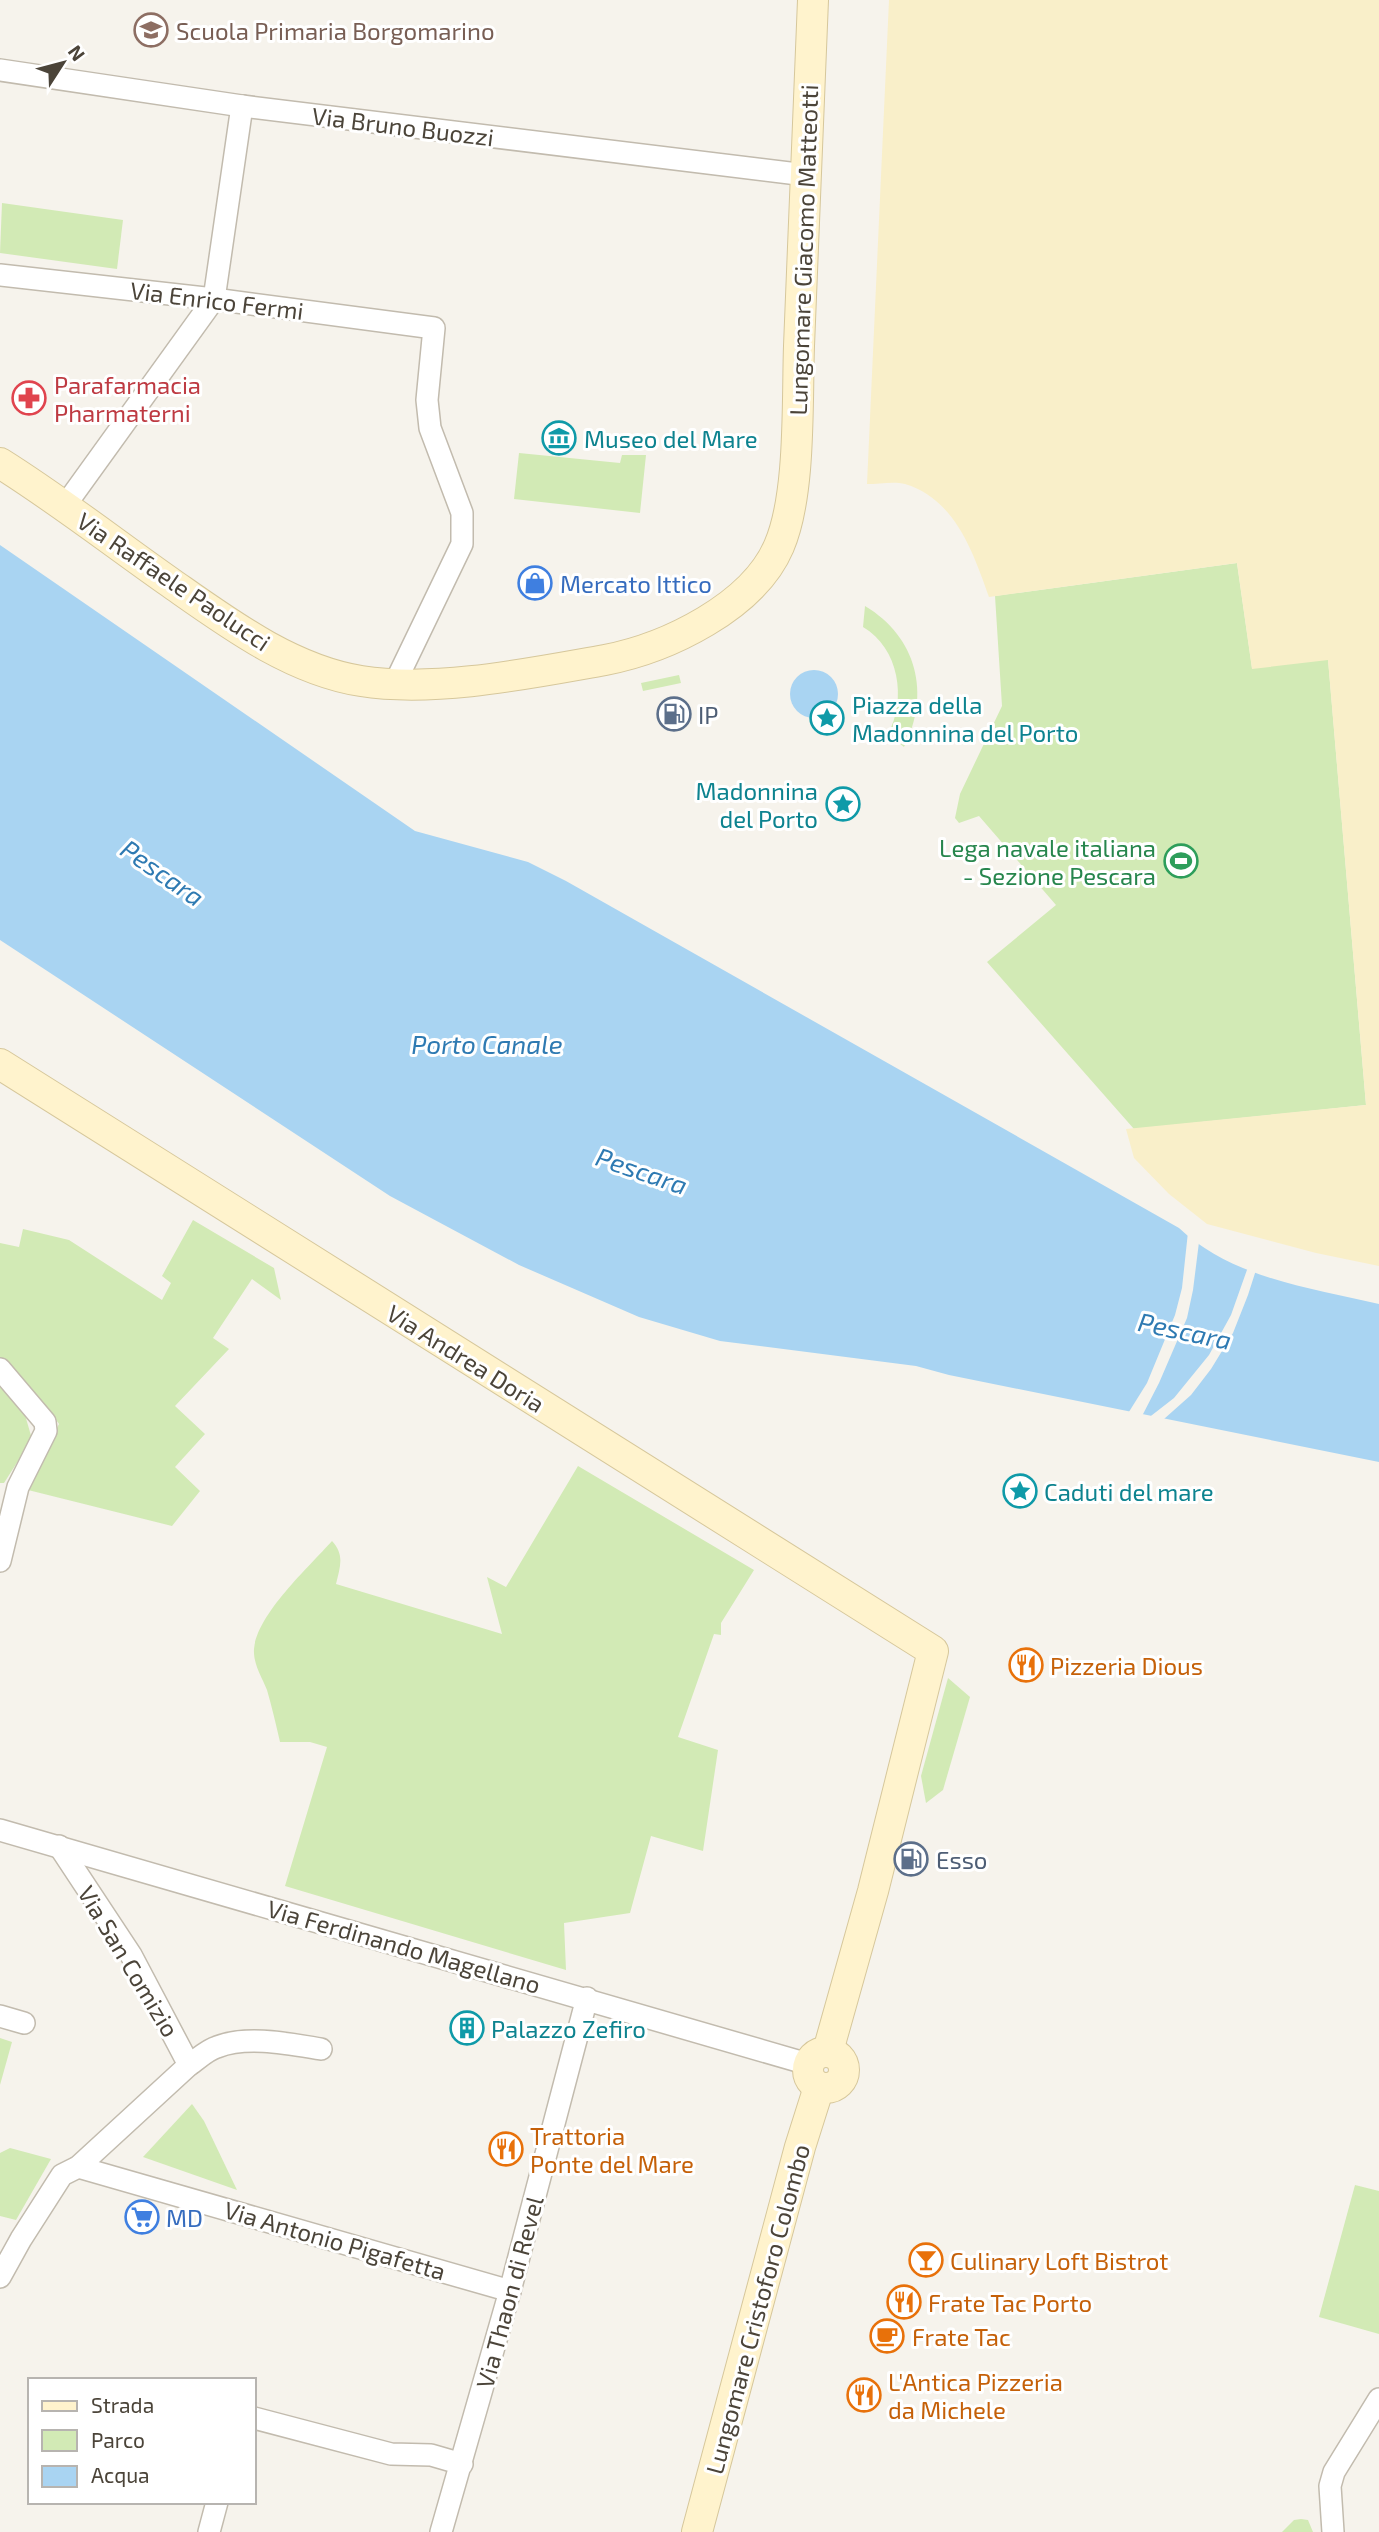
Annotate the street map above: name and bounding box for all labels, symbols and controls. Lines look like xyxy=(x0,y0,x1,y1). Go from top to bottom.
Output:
school or university icon: Scuola Primaria Borgomarino xyxy=(132,11,170,49)
place label: Scuola Primaria Borgomarino xyxy=(176,16,495,45)
north arrow xyxy=(28,28,98,98)
text: N xyxy=(64,40,90,65)
street label: Lungomare Giacomo Matteotti xyxy=(783,84,823,416)
street label: Via Bruno Buozzi xyxy=(311,100,495,152)
street label: Via Enrico Fermi xyxy=(129,275,305,325)
place label: Parafarmacia Pharmaterni xyxy=(54,370,201,427)
pharmacy icon: Parafarmacia Pharmaterni xyxy=(10,379,48,417)
museum icon: Museo del Mare xyxy=(540,419,578,457)
place label: Museo del Mare xyxy=(584,424,758,453)
street label: Via Raffaele Paolucci xyxy=(72,506,276,656)
shop icon: Mercato Ittico xyxy=(516,564,554,602)
place label: Mercato Ittico xyxy=(560,569,712,598)
place label: Piazza della Madonnina del Porto xyxy=(852,690,1079,747)
fuel station icon: IP xyxy=(655,695,693,733)
place icon: Piazza della Madonnina del Porto xyxy=(808,699,846,737)
place label: IP xyxy=(698,700,718,729)
place label: Madonnina del Porto xyxy=(695,776,818,833)
place icon: Madonnina del Porto xyxy=(824,785,862,823)
water label: Pescara xyxy=(115,832,211,912)
place label: Lega navale italiana - Sezione Pescara xyxy=(939,833,1156,890)
sports icon: Lega navale italiana - Sezione Pescara xyxy=(1162,842,1200,880)
water label: Porto Canale xyxy=(411,1028,563,1059)
water label: Pescara xyxy=(592,1140,692,1200)
street label: Via Andrea Doria xyxy=(382,1298,550,1418)
water label: Pescara xyxy=(1135,1305,1235,1355)
place icon: Caduti del mare xyxy=(1001,1472,1039,1510)
place label: Caduti del mare xyxy=(1044,1477,1214,1506)
restaurant icon: Pizzeria Dious xyxy=(1007,1646,1045,1684)
place label: Pizzeria Dious xyxy=(1050,1651,1203,1680)
fuel station icon: Esso xyxy=(892,1840,930,1878)
place label: Esso xyxy=(936,1845,987,1874)
street label: Via San Comizio xyxy=(72,1880,186,2042)
street label: Via Ferdinando Magellano xyxy=(264,1893,544,1999)
building icon: Palazzo Zefiro xyxy=(448,2009,486,2047)
place label: Palazzo Zefiro xyxy=(491,2014,646,2043)
place label: Trattoria Ponte del Mare xyxy=(530,2121,694,2178)
restaurant icon: Trattoria Ponte del Mare xyxy=(487,2130,525,2168)
street label: Lungomare Cristoforo Colombo xyxy=(699,2141,815,2477)
street label: Via Thaon di Revel xyxy=(469,2193,549,2391)
street label: Via Antonio Pigafetta xyxy=(221,2195,449,2285)
supermarket icon: MD xyxy=(123,2198,161,2236)
place label: MD xyxy=(166,2203,203,2232)
bar icon: Culinary Loft Bistrot xyxy=(907,2241,945,2279)
place label: Culinary Loft Bistrot xyxy=(950,2246,1168,2275)
restaurant icon: Frate Tac Porto xyxy=(885,2283,923,2321)
place label: Frate Tac Porto xyxy=(928,2288,1092,2317)
cafe icon: Frate Tac xyxy=(868,2317,906,2355)
place label: Frate Tac xyxy=(912,2322,1011,2351)
place label: L'Antica Pizzeria da Michele xyxy=(888,2367,1063,2424)
restaurant icon: L'Antica Pizzeria da Michele xyxy=(845,2376,883,2414)
legend xyxy=(28,2378,256,2504)
text: Strada xyxy=(91,2392,154,2417)
text: Parco xyxy=(91,2427,145,2452)
text: Acqua xyxy=(91,2462,150,2487)

